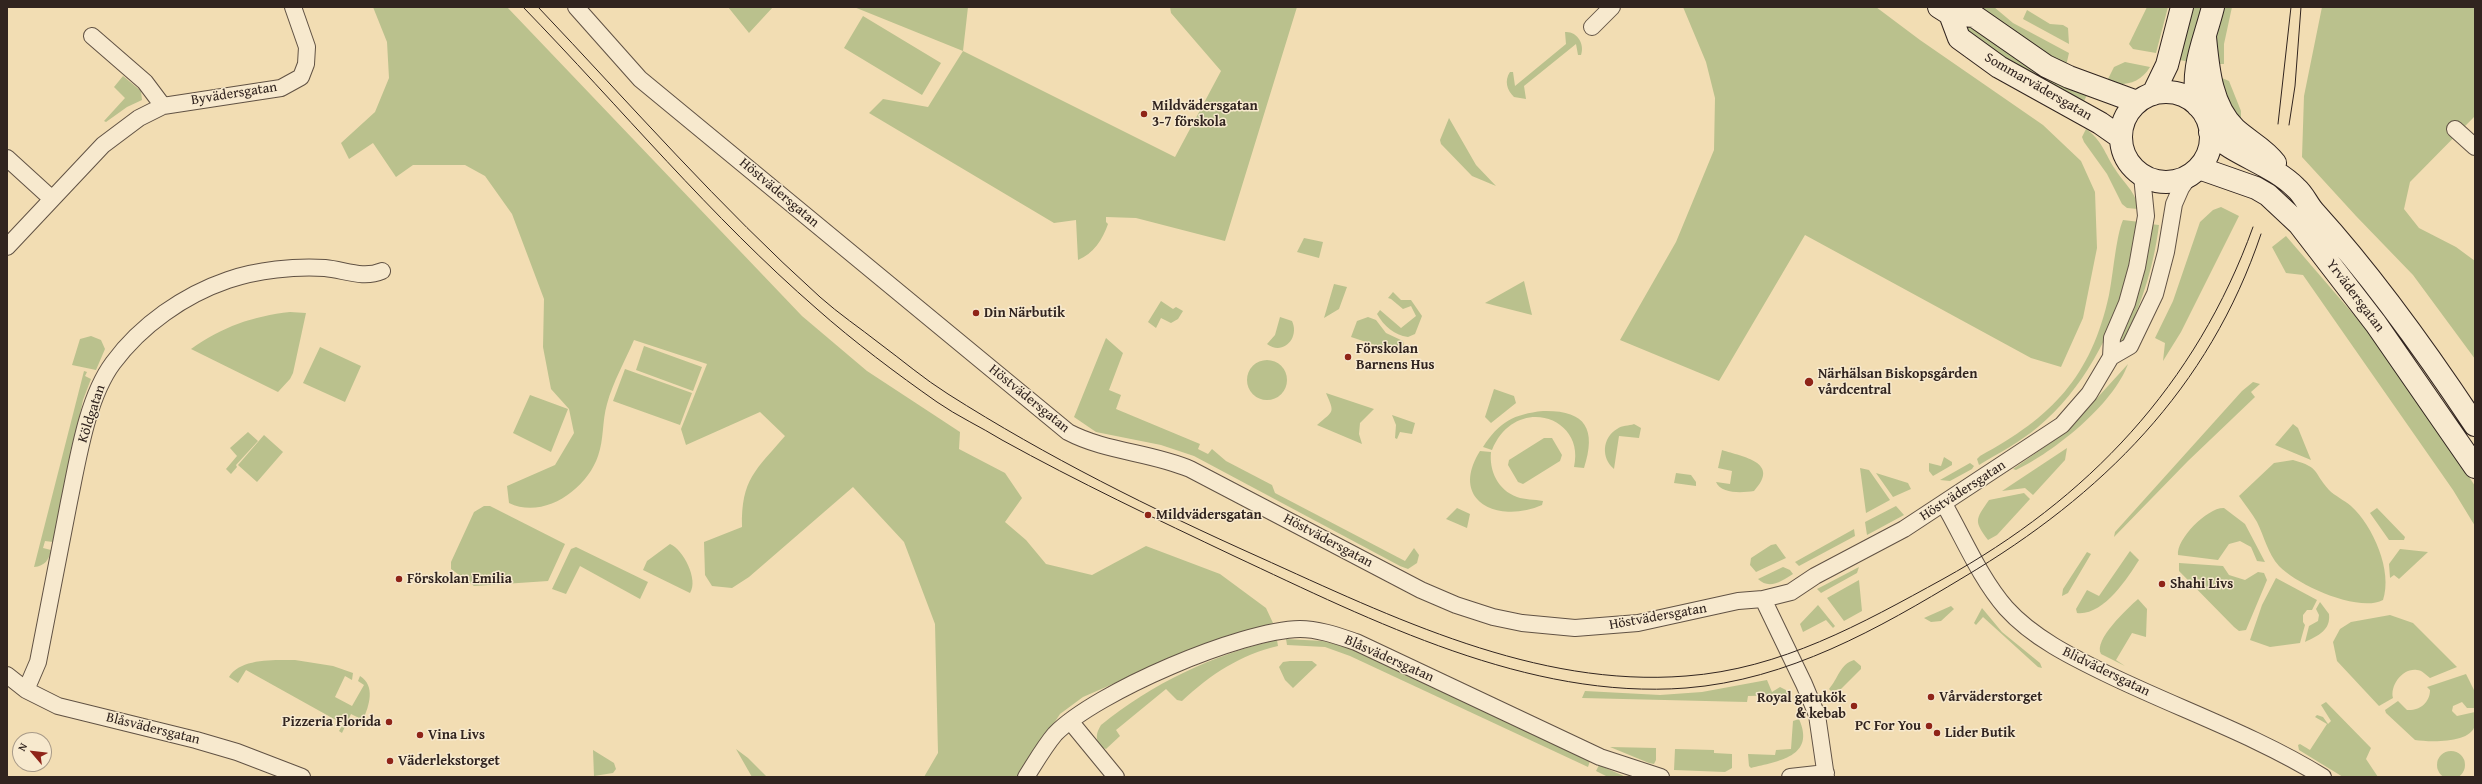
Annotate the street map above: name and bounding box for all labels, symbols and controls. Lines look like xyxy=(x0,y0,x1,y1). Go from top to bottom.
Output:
street label: Sommarvädersgatan xyxy=(1981,49,2095,125)
street label: Byvädersgatan xyxy=(190,79,278,109)
place label: Mildvädersgatan 3-7 förskola xyxy=(1152,98,1258,130)
marker: Mildvädersgatan 3-7 förskola xyxy=(1139,109,1149,119)
street label: Höstvädersgatan xyxy=(736,155,822,231)
street label: Yrvädersgatan xyxy=(2322,257,2388,335)
place label: Din Närbutik xyxy=(984,305,1065,321)
marker: Din Närbutik xyxy=(971,308,981,318)
place label: Förskolan Barnens Hus xyxy=(1356,341,1435,374)
marker: Förskolan Barnens Hus xyxy=(1343,352,1353,362)
street label: Höstvädersgatan xyxy=(985,361,1073,437)
place label: Närhälsan Biskopsgården vårdcentral xyxy=(1818,366,1977,398)
marker: Närhälsan Biskopsgården vårdcentral xyxy=(1803,376,1815,388)
street label: Köldgatan xyxy=(75,383,109,445)
street label: Höstvädersgatan xyxy=(1917,457,2009,525)
place label: Mildvädersgatan xyxy=(1156,507,1262,523)
marker: Mildvädersgatan xyxy=(1143,510,1153,520)
street label: Höstvädersgatan xyxy=(1280,510,1376,572)
place label: Förskolan Emilia xyxy=(407,571,512,587)
marker: Förskolan Emilia xyxy=(394,574,404,584)
place label: Shahi Livs xyxy=(2170,576,2233,592)
marker: Shahi Livs xyxy=(2157,579,2167,589)
street label: Höstvädersgatan xyxy=(1608,600,1708,634)
street label: Blåsvädersgatan xyxy=(1342,632,1436,686)
street label: Blidvädersgatan xyxy=(2060,644,2152,700)
place label: Vårväderstorget xyxy=(1939,689,2042,705)
place label: Royal gatukök & kebab xyxy=(1757,690,1846,722)
marker: Vårväderstorget xyxy=(1926,692,1936,702)
marker: Royal gatukök & kebab xyxy=(1849,701,1859,711)
street label: Blåsvädersgatan xyxy=(104,709,202,749)
place label: Pizzeria Florida xyxy=(282,714,381,730)
marker: Pizzeria Florida xyxy=(384,717,394,727)
place label: PC For You xyxy=(1855,718,1921,734)
marker: PC For You xyxy=(1924,721,1934,731)
place label: Lider Butik xyxy=(1945,725,2015,741)
place label: Vina Livs xyxy=(428,727,485,743)
marker: Lider Butik xyxy=(1932,728,1942,738)
marker: Vina Livs xyxy=(415,730,425,740)
north arrow xyxy=(12,732,52,772)
text: N xyxy=(13,740,31,754)
place label: Väderlekstorget xyxy=(398,753,500,769)
marker: Väderlekstorget xyxy=(385,756,395,766)

